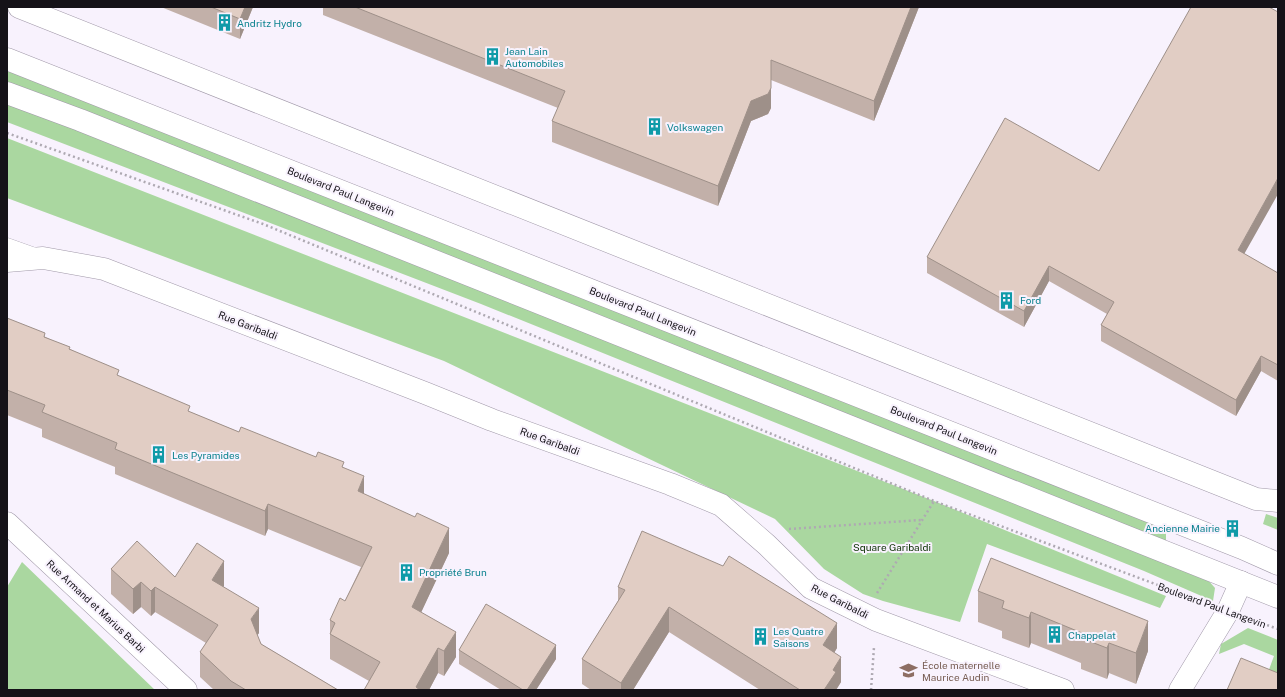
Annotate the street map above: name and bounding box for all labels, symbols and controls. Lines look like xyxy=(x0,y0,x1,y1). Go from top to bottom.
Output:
building icon: Andritz Hydro xyxy=(214,13,234,33)
place label: Andritz Hydro xyxy=(237,17,302,29)
place label: Jean Lain Automobiles xyxy=(505,45,564,69)
building icon: Jean Lain Automobiles xyxy=(482,47,502,67)
building icon: Volkswagen xyxy=(644,117,664,137)
place label: Volkswagen xyxy=(667,121,723,133)
street label: Boulevard Paul Langevin xyxy=(286,164,396,218)
street label: Boulevard Paul Langevin xyxy=(588,284,698,338)
building icon: Ford xyxy=(997,290,1017,310)
place label: Ford xyxy=(1020,294,1041,306)
street label: Rue Garibaldi xyxy=(217,308,279,342)
street label: Boulevard Paul Langevin xyxy=(889,403,999,457)
street label: Rue Garibaldi xyxy=(519,425,581,457)
building icon: Les Pyramides xyxy=(149,445,169,465)
place label: Les Pyramides xyxy=(172,449,240,461)
building icon: Ancienne Mairie xyxy=(1223,518,1243,538)
place label: Ancienne Mairie xyxy=(1145,522,1220,534)
park label: Square Garibaldi xyxy=(853,541,931,553)
street label: Rue Armand et Marius Barbi xyxy=(44,557,148,655)
building icon: Propriété Brun xyxy=(396,562,416,582)
place label: Propriété Brun xyxy=(419,566,487,578)
street label: Boulevard Paul Langevin xyxy=(1156,580,1268,630)
street label: Rue Garibaldi xyxy=(809,581,871,621)
place label: Les Quatre Saisons xyxy=(773,625,824,649)
building icon: Chappelat xyxy=(1045,625,1065,645)
building icon: Les Quatre Saisons xyxy=(750,627,770,647)
place label: Chappelat xyxy=(1068,629,1116,641)
place label: École maternelle Maurice Audin xyxy=(922,659,1000,683)
school or university icon: École maternelle Maurice Audin xyxy=(899,661,919,681)

